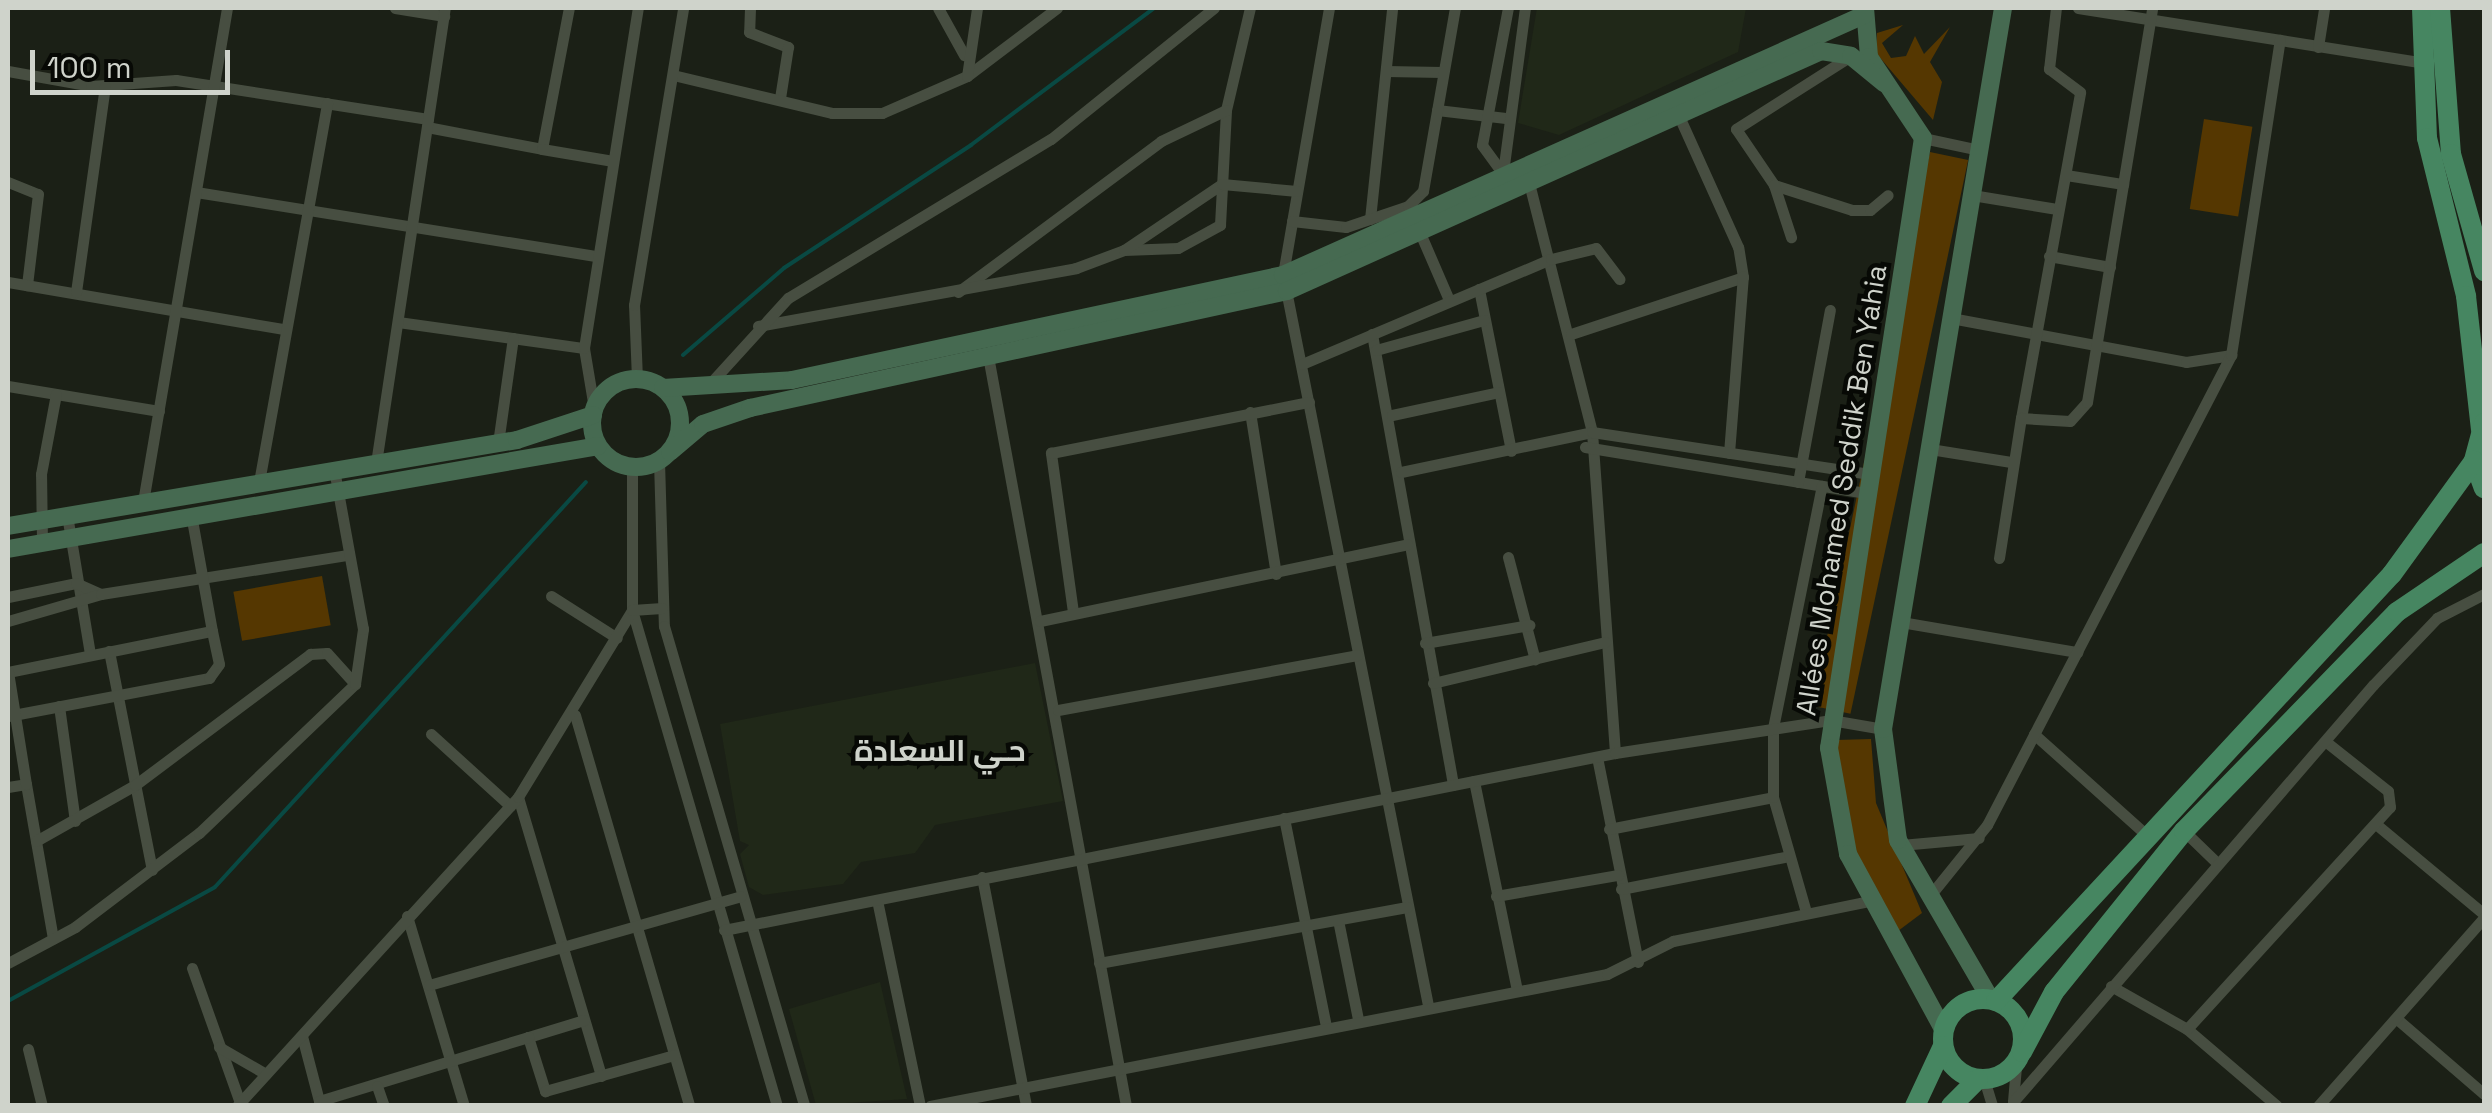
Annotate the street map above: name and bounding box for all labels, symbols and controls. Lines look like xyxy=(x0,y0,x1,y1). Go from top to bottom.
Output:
scale bar xyxy=(35,30,235,92)
text: 100 m xyxy=(47,48,132,87)
street label: Allées Mohamed Seddik Ben Yahia xyxy=(1789,262,1893,718)
district label: حـي السعادة xyxy=(854,733,1026,769)

